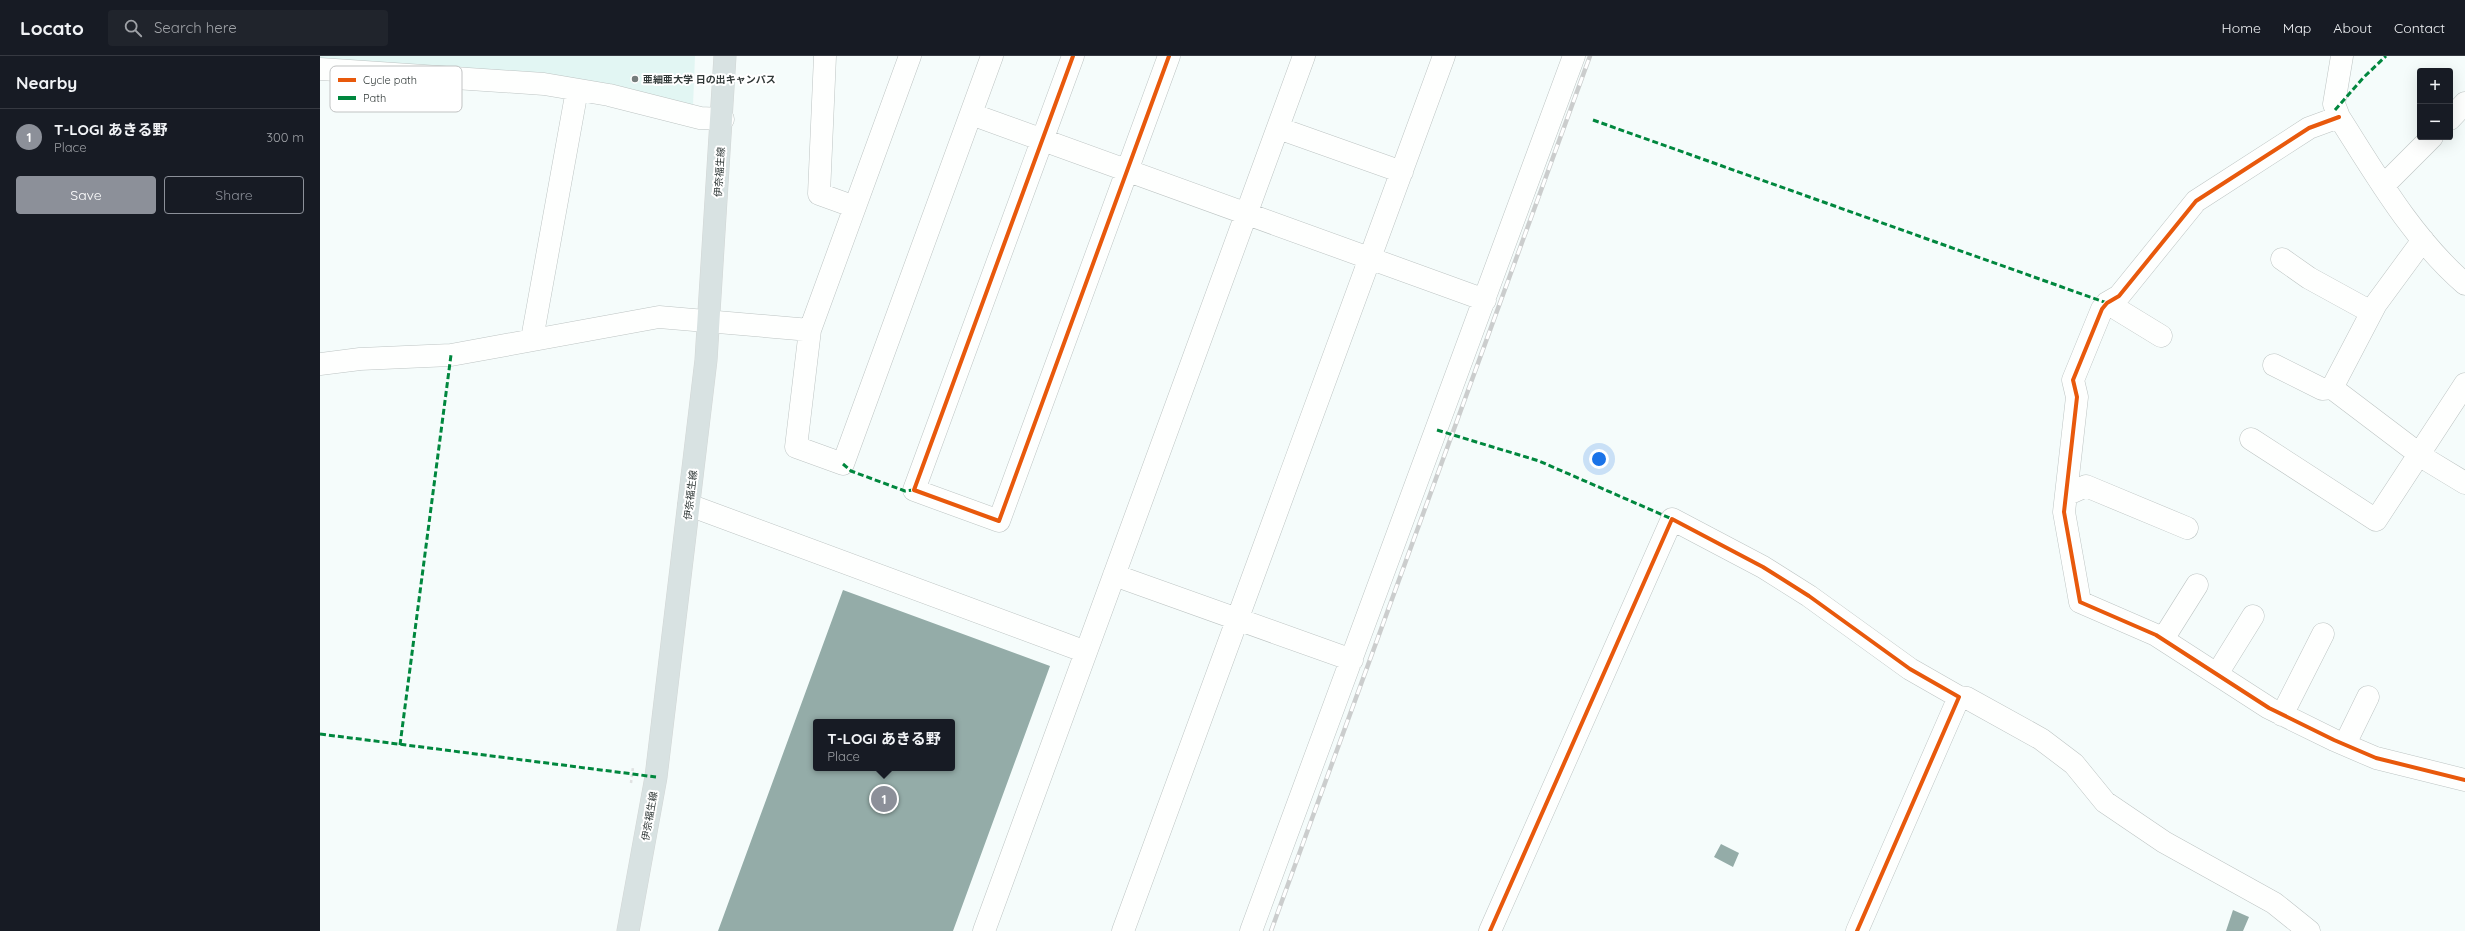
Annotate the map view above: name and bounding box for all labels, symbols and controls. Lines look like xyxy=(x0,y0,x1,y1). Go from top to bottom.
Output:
search box xyxy=(108,10,388,46)
text: Locato xyxy=(20,16,84,40)
icon: search xyxy=(122,17,144,39)
text: Search here xyxy=(154,18,237,37)
text: Home xyxy=(2222,19,2261,37)
text: Map xyxy=(2283,19,2311,37)
text: About xyxy=(2333,19,2372,37)
text: Contact xyxy=(2394,19,2445,37)
legend xyxy=(330,66,462,112)
map controls xyxy=(2417,68,2453,140)
button: + xyxy=(2417,68,2453,104)
text: Nearby xyxy=(16,72,77,93)
text: Cycle path xyxy=(363,73,417,87)
place label: 亜細亜大学 日の出キャンパス xyxy=(643,73,776,86)
marker: 亜細亜大学 日の出キャンパス xyxy=(630,74,640,84)
text: Path xyxy=(363,91,386,105)
button: − xyxy=(2417,104,2453,140)
text: T-LOGI あきる野 xyxy=(54,120,167,139)
text: 1 xyxy=(26,129,32,145)
text: 300 m xyxy=(266,129,304,145)
text: Place xyxy=(54,139,87,155)
street label: 伊奈福生線 xyxy=(711,147,728,197)
button: Save xyxy=(16,176,156,214)
button: Share xyxy=(164,176,304,214)
your location xyxy=(1589,449,1609,469)
street label: 伊奈福生線 xyxy=(681,469,700,521)
popup xyxy=(813,719,955,771)
text: T-LOGI あきる野 xyxy=(827,729,941,748)
text: Place xyxy=(827,748,860,764)
pin: 1 xyxy=(871,784,897,814)
street label: 伊奈福生線 xyxy=(639,790,660,842)

